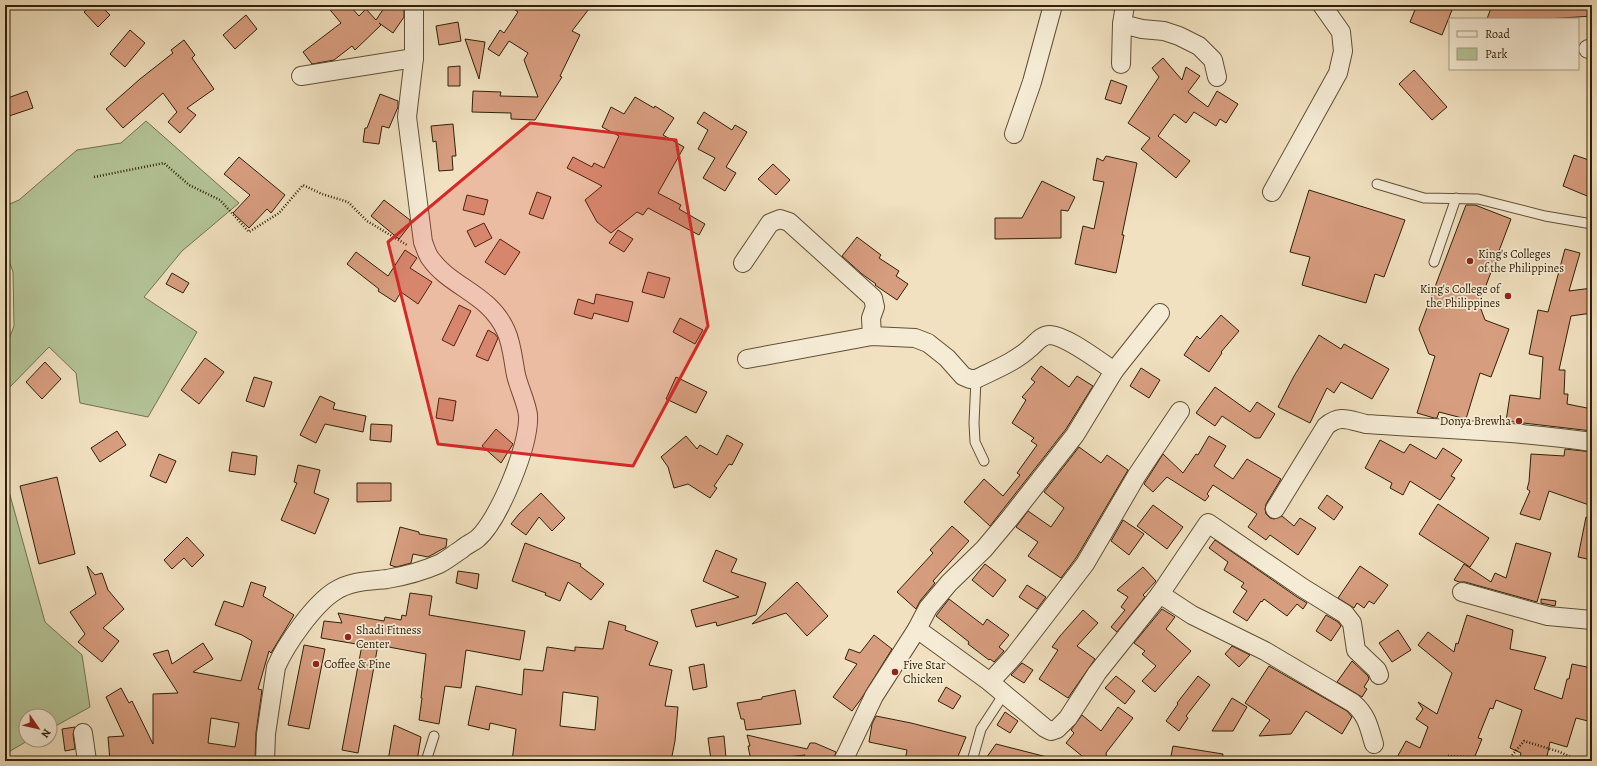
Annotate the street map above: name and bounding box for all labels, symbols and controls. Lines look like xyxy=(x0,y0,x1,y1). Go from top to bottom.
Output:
legend xyxy=(1449,18,1579,70)
text: Road xyxy=(1485,26,1511,42)
text: Park xyxy=(1485,46,1508,62)
place label: King's Colleges of the Philippines xyxy=(1478,246,1564,276)
marker: King's Colleges of the Philippines xyxy=(1465,256,1475,266)
place label: King's College of the Philippines xyxy=(1420,281,1502,311)
marker: King's College of the Philippines xyxy=(1503,291,1513,301)
place label: Donya Brewha xyxy=(1440,413,1511,429)
marker: Donya Brewha xyxy=(1514,416,1524,426)
place label: Shadi Fitness Center xyxy=(356,622,421,652)
marker: Shadi Fitness Center xyxy=(343,632,353,642)
place label: Coffee & Pine xyxy=(324,656,390,672)
place label: Five Star Chicken xyxy=(903,657,946,687)
marker: Coffee & Pine xyxy=(311,659,321,669)
marker: Five Star Chicken xyxy=(890,667,900,677)
north arrow xyxy=(18,708,58,748)
text: N xyxy=(37,726,54,741)

